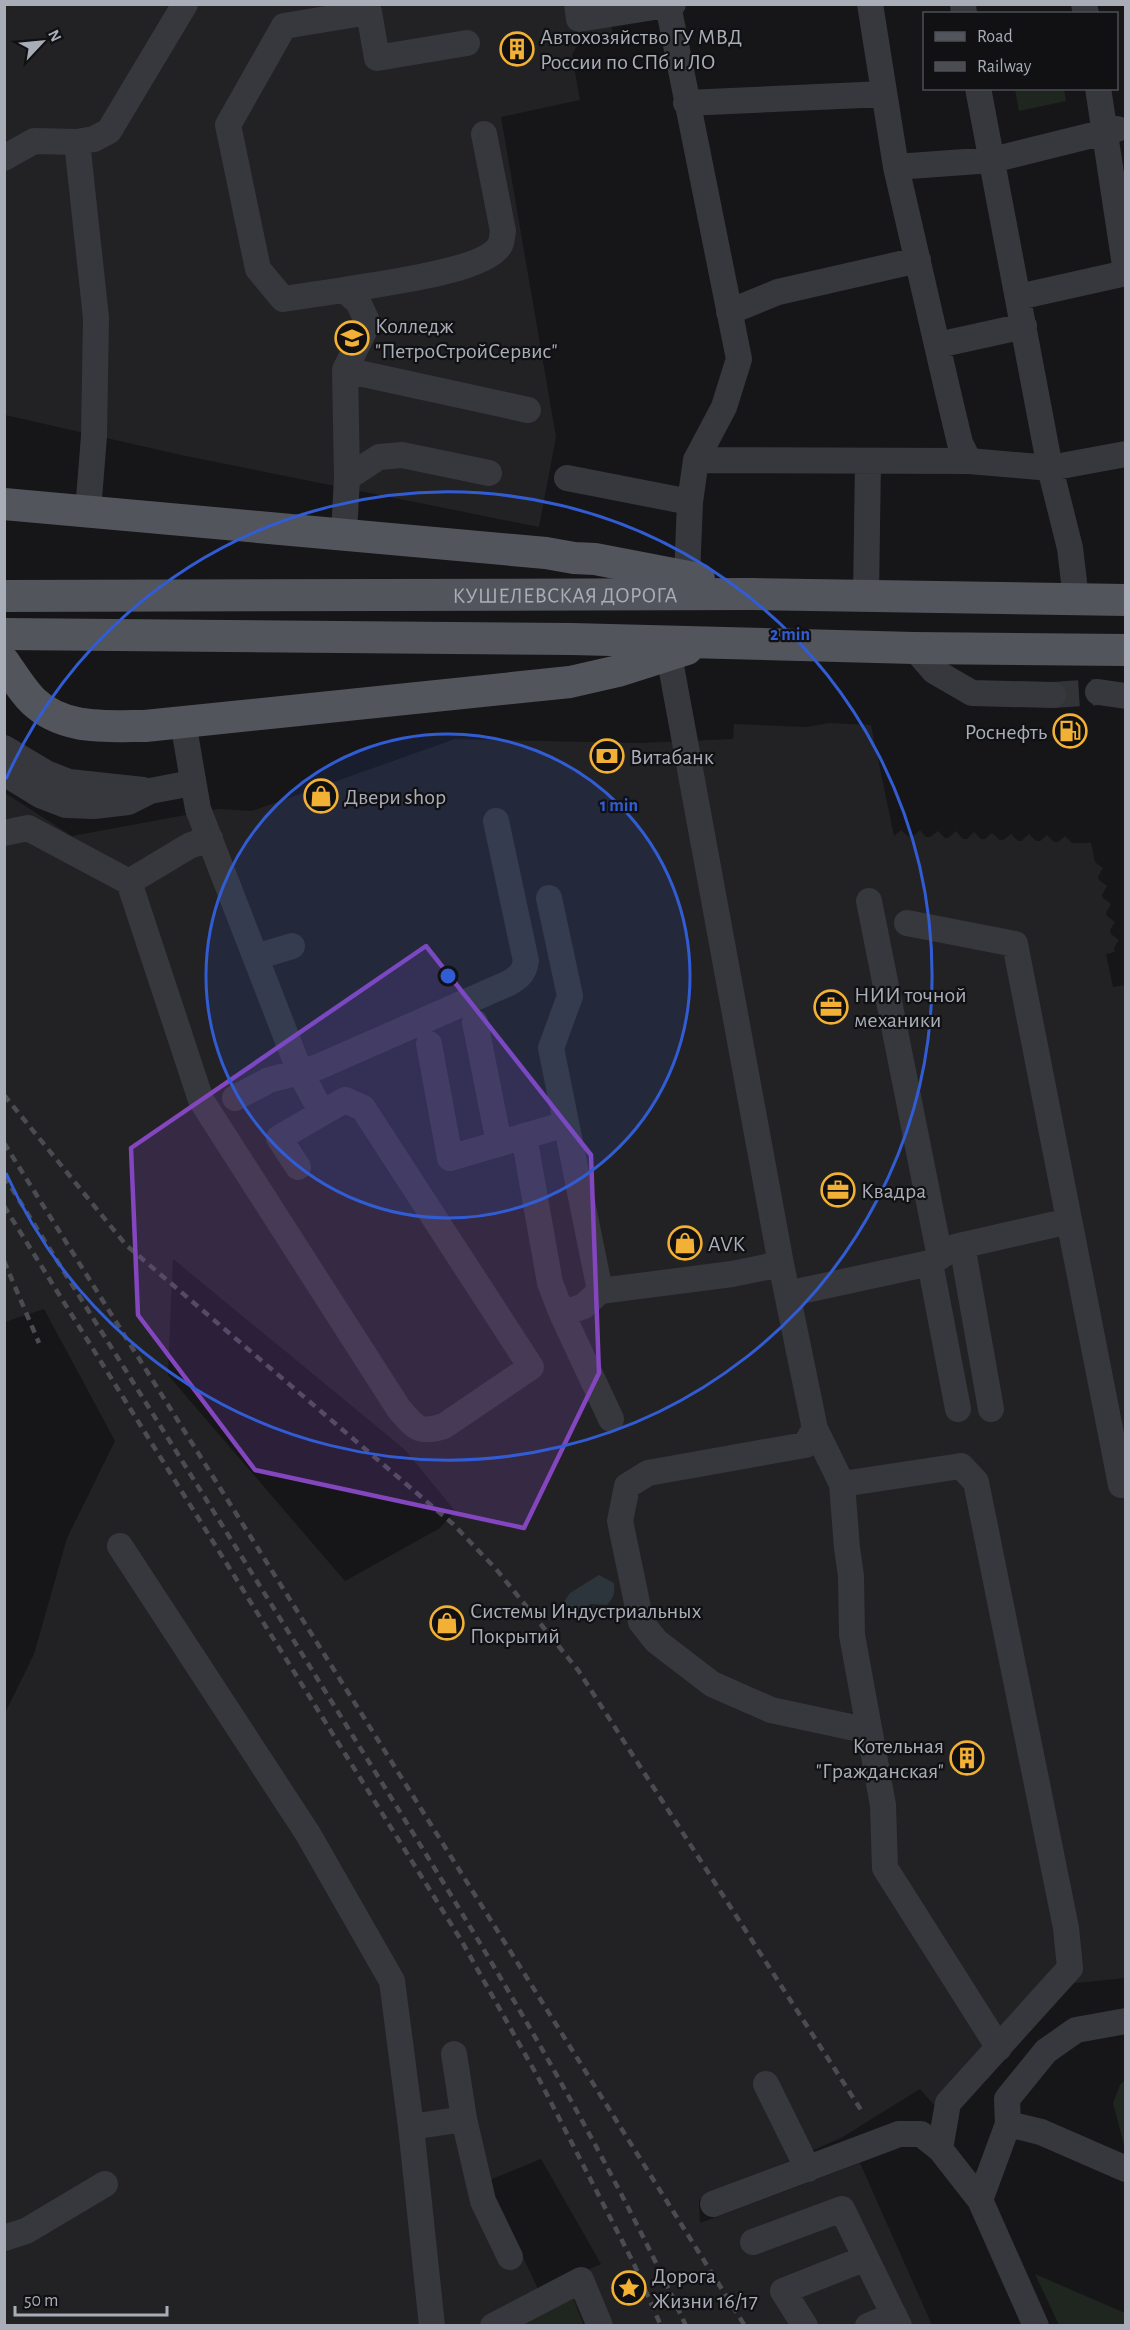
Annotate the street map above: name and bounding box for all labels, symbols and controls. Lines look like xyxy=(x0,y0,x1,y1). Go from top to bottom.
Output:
north arrow xyxy=(12,12,72,72)
legend xyxy=(923,12,1118,90)
place label: Автохозяйство ГУ МВД России по СПб и ЛО xyxy=(540,26,742,73)
text: N xyxy=(45,27,64,44)
text: Road xyxy=(977,28,1013,46)
building icon: Автохозяйство ГУ МВД России по СПб и ЛО xyxy=(499,31,535,67)
text: Railway xyxy=(977,58,1032,76)
place label: Колледж "ПетроСтройСервис" xyxy=(375,315,558,362)
school or university icon: Колледж "ПетроСтройСервис" xyxy=(334,320,370,356)
street label: КУШЕЛЕВСКАЯ ДОРОГА xyxy=(453,584,678,607)
text: 2 min xyxy=(770,626,810,644)
fuel station icon: Роснефть xyxy=(1052,713,1088,749)
place label: Роснефть xyxy=(965,721,1048,743)
bank icon: Витабанк xyxy=(589,738,625,774)
place label: Витабанк xyxy=(630,746,714,768)
shop icon: Двери shop xyxy=(303,778,339,814)
place label: Двери shop xyxy=(344,786,446,808)
text: 1 min xyxy=(600,797,638,815)
centre of rings xyxy=(438,966,458,986)
place label: НИИ точной механики xyxy=(854,984,967,1031)
office icon: НИИ точной механики xyxy=(813,989,849,1025)
office icon: Квадра xyxy=(820,1172,856,1208)
place label: Квадра xyxy=(861,1180,926,1202)
shop icon: AVK xyxy=(667,1225,703,1261)
place label: AVK xyxy=(708,1233,746,1255)
place label: Системы Индустриальных Покрытий xyxy=(470,1600,702,1647)
shop icon: Системы Индустриальных Покрытий xyxy=(429,1605,465,1641)
place label: Котельная "Гражданская" xyxy=(816,1735,944,1782)
building icon: Котельная "Гражданская" xyxy=(949,1740,985,1776)
place label: Дорога Жизни 16/17 xyxy=(652,2265,758,2312)
place icon: Дорога Жизни 16/17 xyxy=(611,2270,647,2306)
scale bar xyxy=(15,2279,166,2317)
text: 50 m xyxy=(24,2292,58,2310)

